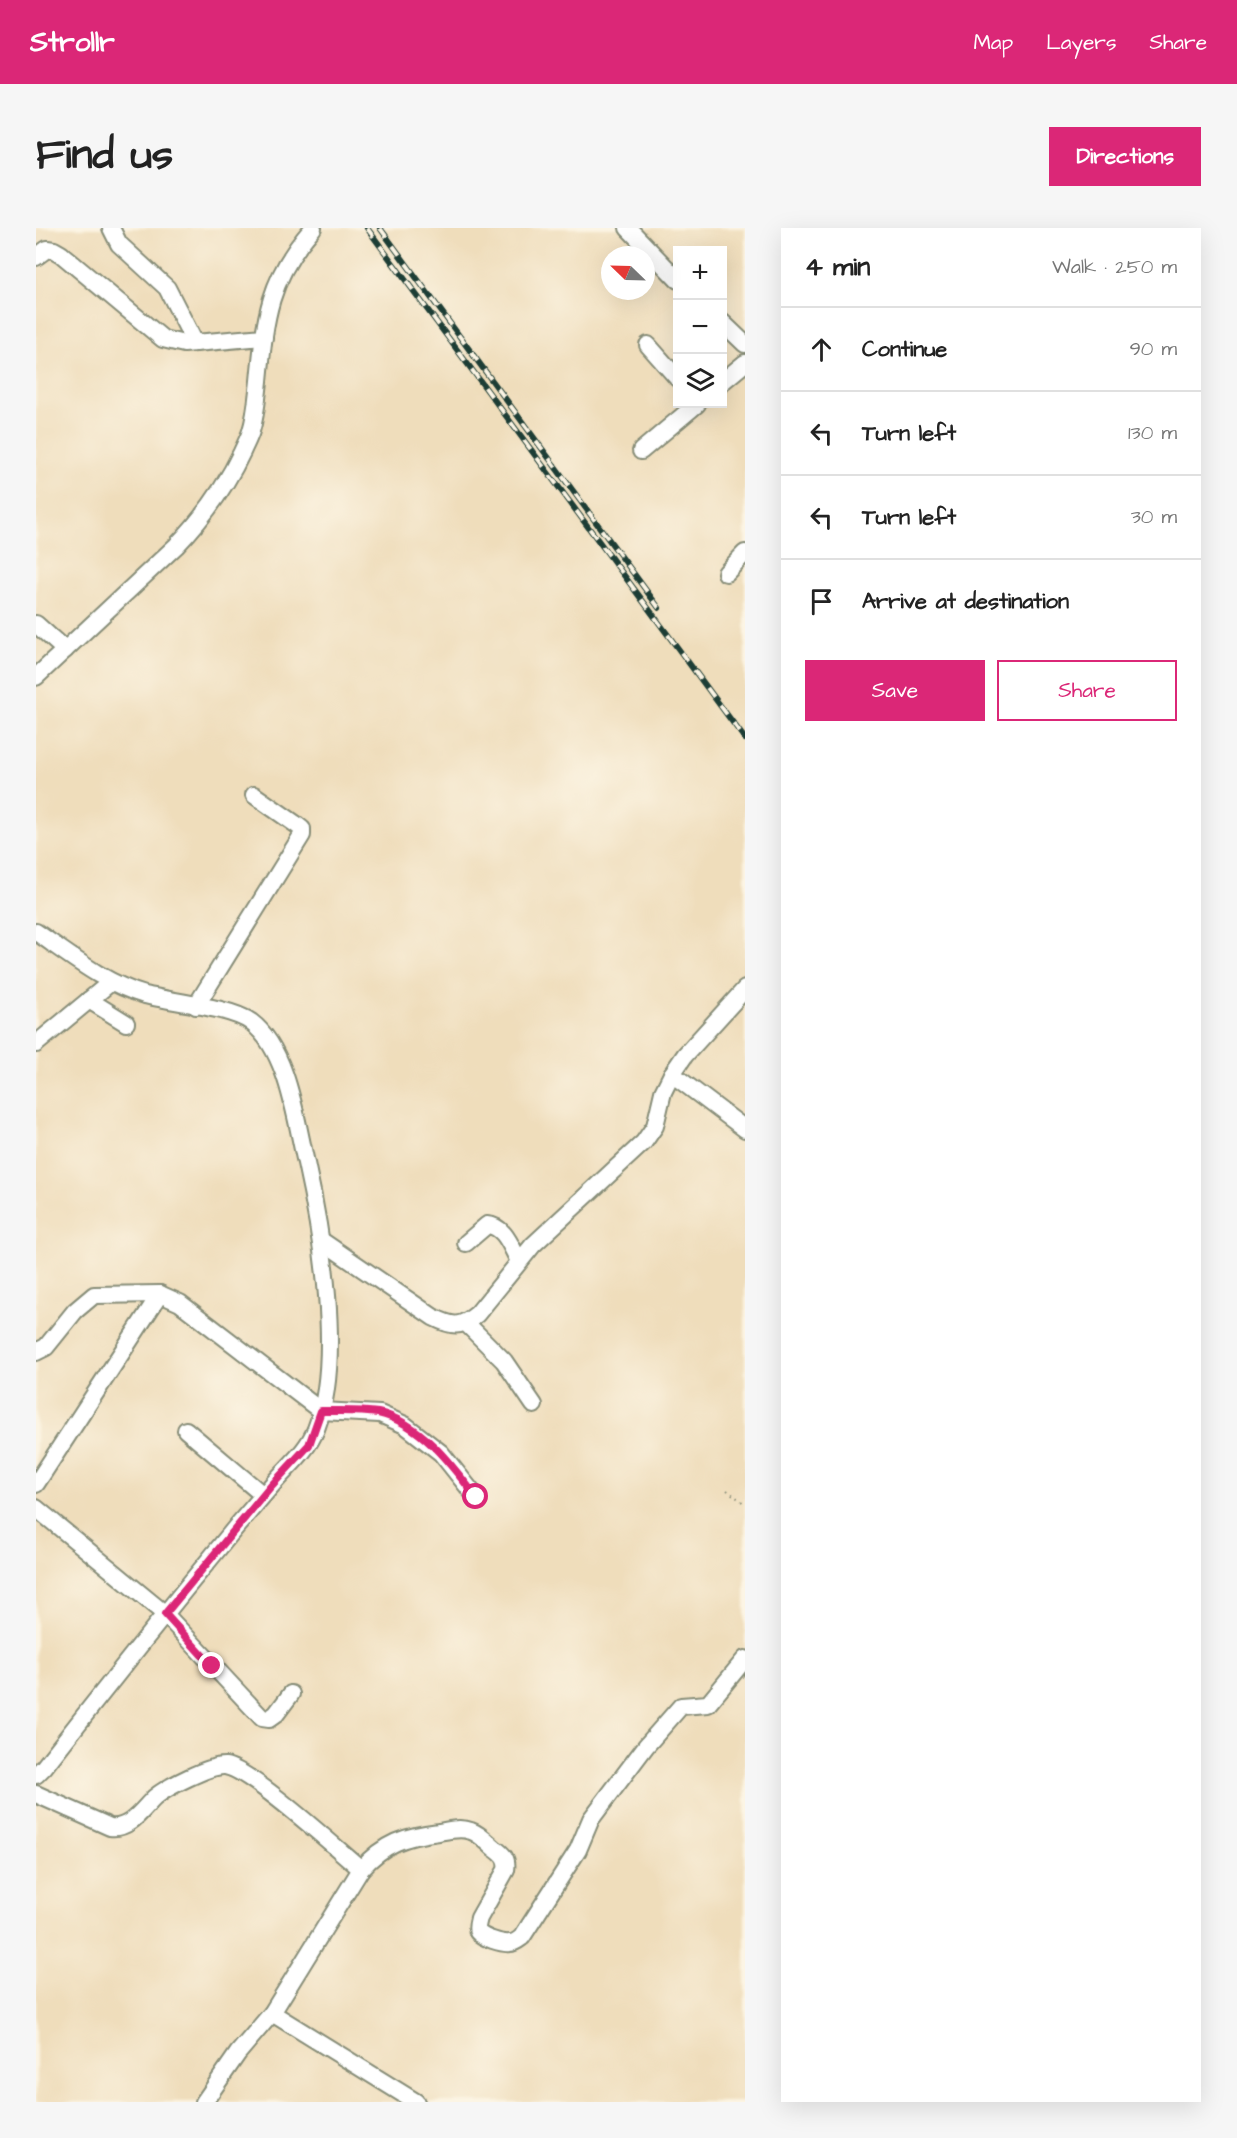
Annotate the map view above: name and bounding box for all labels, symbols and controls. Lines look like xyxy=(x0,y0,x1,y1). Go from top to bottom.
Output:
text: Strollr xyxy=(30,23,115,62)
text: Map xyxy=(973,28,1013,57)
text: Layers xyxy=(1046,28,1116,57)
text: Share xyxy=(1149,28,1207,57)
text: Find us xyxy=(36,127,173,185)
button: Directions xyxy=(1049,127,1201,186)
north arrow xyxy=(601,246,655,300)
map controls xyxy=(673,246,727,408)
button: + xyxy=(673,246,727,300)
text: 4 min xyxy=(805,249,870,285)
text: Walk · 250 m xyxy=(1052,253,1177,281)
button: − xyxy=(673,300,727,354)
icon: ahead xyxy=(805,333,838,366)
text: Continue xyxy=(862,334,947,365)
text: 90 m xyxy=(1129,335,1177,363)
button: layers xyxy=(673,354,727,408)
icon: left xyxy=(805,417,838,450)
text: Turn left xyxy=(862,418,956,449)
text: 130 m xyxy=(1128,419,1177,447)
icon: left xyxy=(805,501,838,534)
text: Turn left xyxy=(862,502,956,533)
text: 30 m xyxy=(1131,503,1177,531)
icon: arrive xyxy=(805,585,838,618)
text: Arrive at destination xyxy=(862,586,1069,617)
button: Save xyxy=(805,660,985,721)
button: Share xyxy=(997,660,1177,721)
route start xyxy=(462,1483,488,1509)
route end xyxy=(198,1652,224,1678)

